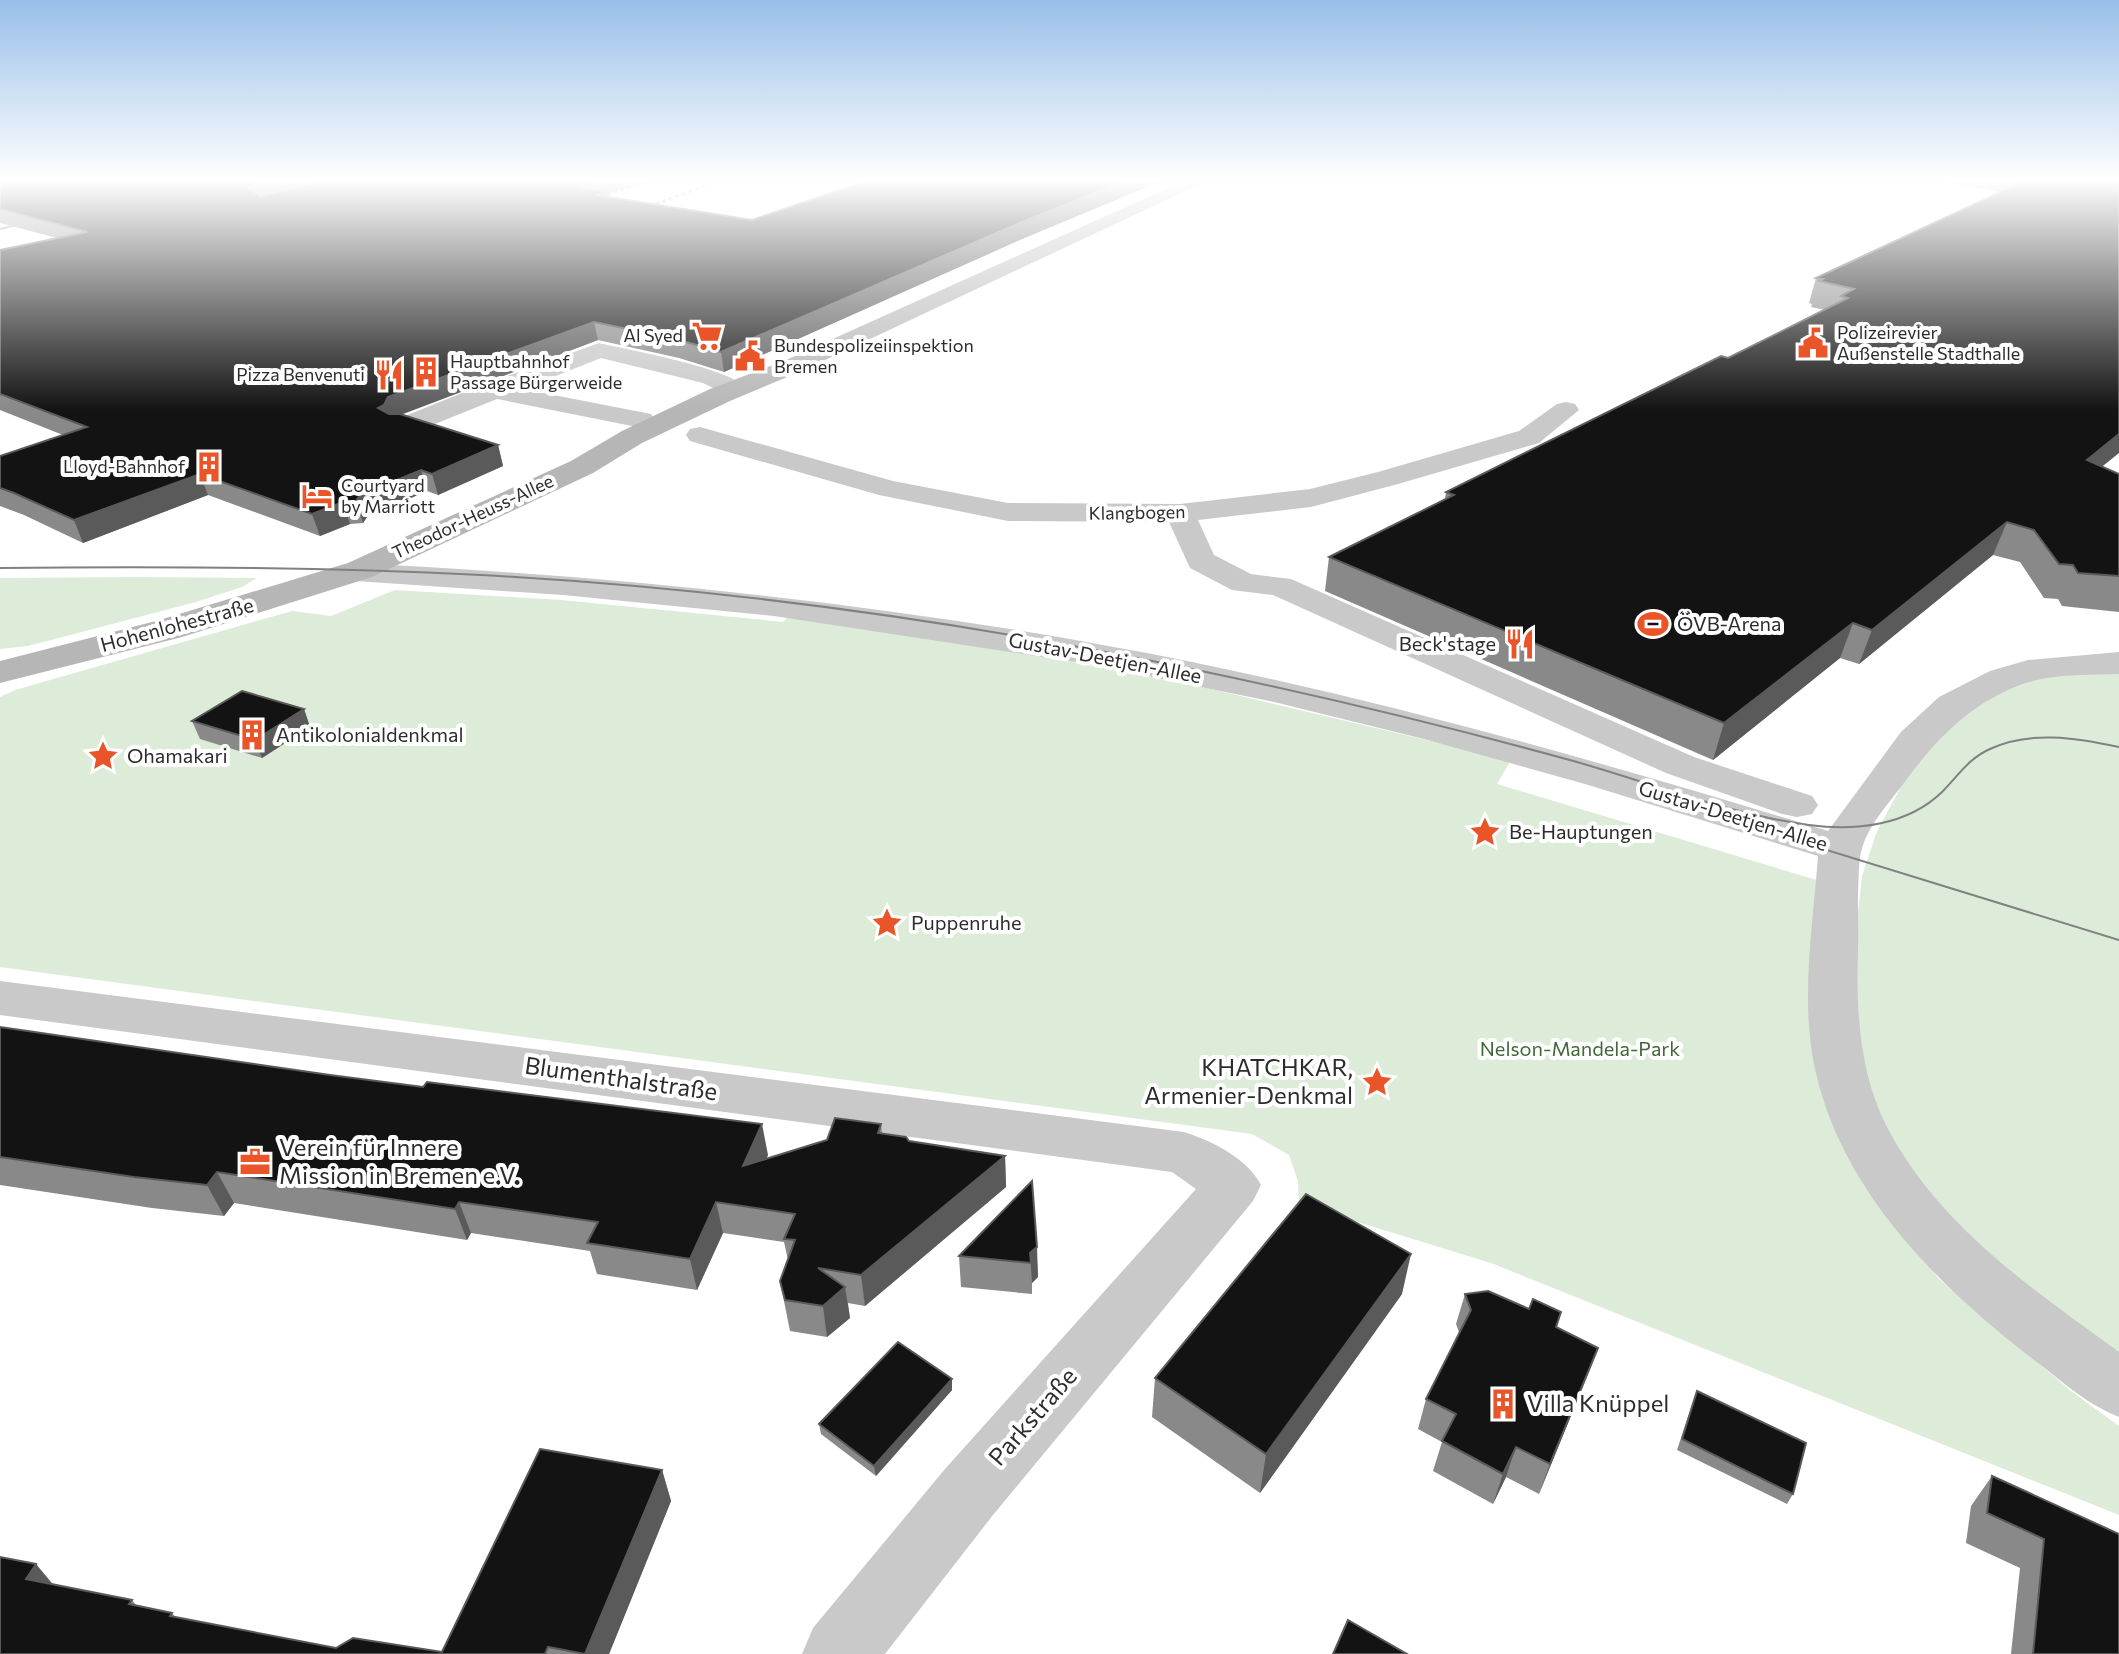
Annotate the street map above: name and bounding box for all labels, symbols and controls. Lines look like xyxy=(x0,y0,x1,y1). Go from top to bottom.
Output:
supermarket icon: Al Syed xyxy=(690,319,724,353)
place label: Polizeirevier Außenstelle Stadthalle xyxy=(1837,321,2020,364)
place label: Al Syed xyxy=(624,324,683,346)
public building icon: Polizeirevier Außenstelle Stadthalle xyxy=(1796,326,1830,360)
place label: Bundespolizeiinspektion Bremen xyxy=(774,334,974,377)
public building icon: Bundespolizeiinspektion Bremen xyxy=(733,339,767,373)
place label: Hauptbahnhof Passage Bürgerweide xyxy=(450,350,622,393)
building icon: Hauptbahnhof Passage Bürgerweide xyxy=(409,355,443,389)
restaurant icon: Pizza Benvenuti xyxy=(372,358,406,392)
place label: Pizza Benvenuti xyxy=(236,363,365,385)
building icon: Lloyd-Bahnhof xyxy=(192,450,226,484)
place label: Lloyd-Bahnhof xyxy=(63,455,186,477)
street label: Theodor-Heuss-Allee xyxy=(389,469,557,563)
place label: Courtyard by Marriott xyxy=(341,474,435,517)
hotel icon: Courtyard by Marriott xyxy=(300,479,334,513)
street label: Klangbogen xyxy=(1088,500,1186,524)
street label: Hohenlohestraße xyxy=(98,592,256,656)
sports icon: ÖVB-Arena xyxy=(1636,607,1670,641)
place label: ÖVB-Arena xyxy=(1677,611,1782,635)
street label: Gustav-Deetjen-Allee xyxy=(1007,627,1204,688)
restaurant icon: Beck'stage xyxy=(1503,627,1537,661)
place label: Beck'stage xyxy=(1399,631,1496,655)
building icon: Antikolonialdenkmal xyxy=(235,718,269,752)
place label: Antikolonialdenkmal xyxy=(276,722,464,746)
place icon: Ohamakari xyxy=(86,739,120,773)
place label: Ohamakari xyxy=(127,743,228,767)
street label: Gustav-Deetjen-Allee xyxy=(1636,775,1831,855)
place icon: Be-Hauptungen xyxy=(1468,815,1502,849)
place label: Be-Hauptungen xyxy=(1509,819,1653,843)
place icon: Puppenruhe xyxy=(870,906,904,940)
place label: Puppenruhe xyxy=(911,910,1022,934)
park label: Nelson-Mandela-Park xyxy=(1480,1036,1680,1060)
street label: Blumenthalstraße xyxy=(523,1050,719,1105)
place label: KHATCHKAR, Armenier-Denkmal xyxy=(1144,1052,1353,1109)
place icon: KHATCHKAR, Armenier-Denkmal xyxy=(1360,1065,1394,1099)
place label: Verein für Innere Mission in Bremen e.V. xyxy=(279,1132,520,1189)
office icon: Verein für Innere Mission in Bremen e.V. xyxy=(238,1145,272,1179)
street label: Parkstraße xyxy=(982,1361,1082,1471)
building icon: Villa Knüppel xyxy=(1486,1387,1520,1421)
place label: Villa Knüppel xyxy=(1527,1388,1669,1417)

